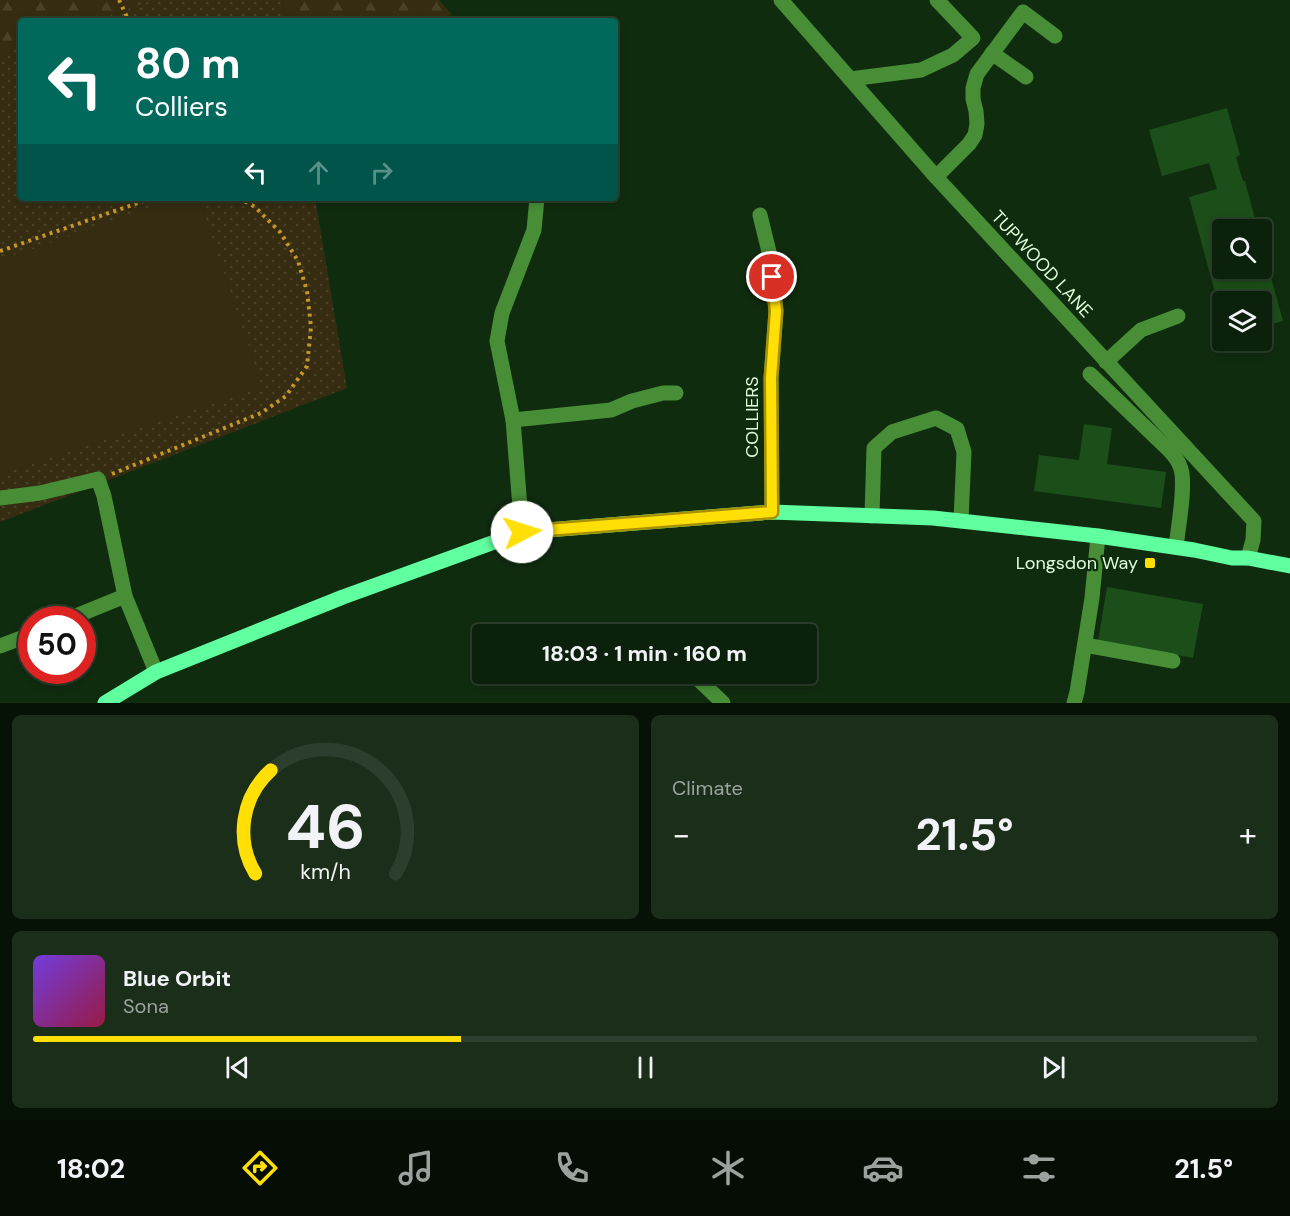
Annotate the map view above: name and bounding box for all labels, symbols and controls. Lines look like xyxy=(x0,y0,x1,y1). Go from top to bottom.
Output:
text: 80 m xyxy=(135,36,241,91)
icon: left xyxy=(36,42,114,120)
text: Colliers xyxy=(135,89,228,124)
icon: left xyxy=(239,156,272,189)
icon: ahead xyxy=(302,156,335,189)
icon: right xyxy=(365,156,398,189)
street label: TUPWOOD LANE xyxy=(986,205,1098,323)
map controls xyxy=(1212,219,1272,351)
button: search xyxy=(1212,219,1272,279)
pin xyxy=(746,251,797,302)
icon: arrive xyxy=(755,260,788,293)
button: layers xyxy=(1212,291,1272,351)
street label: COLLIERS xyxy=(740,376,764,458)
position arrow xyxy=(490,500,554,564)
place label: Longsdon Way xyxy=(1016,551,1138,575)
marker: Longsdon Way xyxy=(1143,556,1157,570)
speed limit sign: 50 xyxy=(18,606,96,684)
text: 18:03 · 1 min · 160 m xyxy=(542,639,747,668)
text: Climate xyxy=(672,775,743,801)
text: 46 xyxy=(285,786,366,867)
text: 21.5° xyxy=(915,805,1014,864)
text: − xyxy=(672,813,690,856)
text: + xyxy=(1239,813,1257,856)
text: km/h xyxy=(300,858,351,886)
text: Blue Orbit xyxy=(123,964,231,993)
text: Sona xyxy=(123,993,169,1019)
icon: previous xyxy=(221,1051,254,1084)
icon: pause xyxy=(629,1051,662,1084)
icon: next xyxy=(1037,1051,1070,1084)
icon: directions xyxy=(239,1147,281,1189)
icon: music xyxy=(395,1147,437,1189)
icon: phone xyxy=(551,1147,593,1189)
icon: climate xyxy=(707,1147,749,1189)
icon: car xyxy=(862,1147,904,1189)
icon: filters xyxy=(1018,1147,1060,1189)
text: 18:02 xyxy=(57,1151,125,1186)
text: 21.5° xyxy=(1174,1151,1233,1186)

